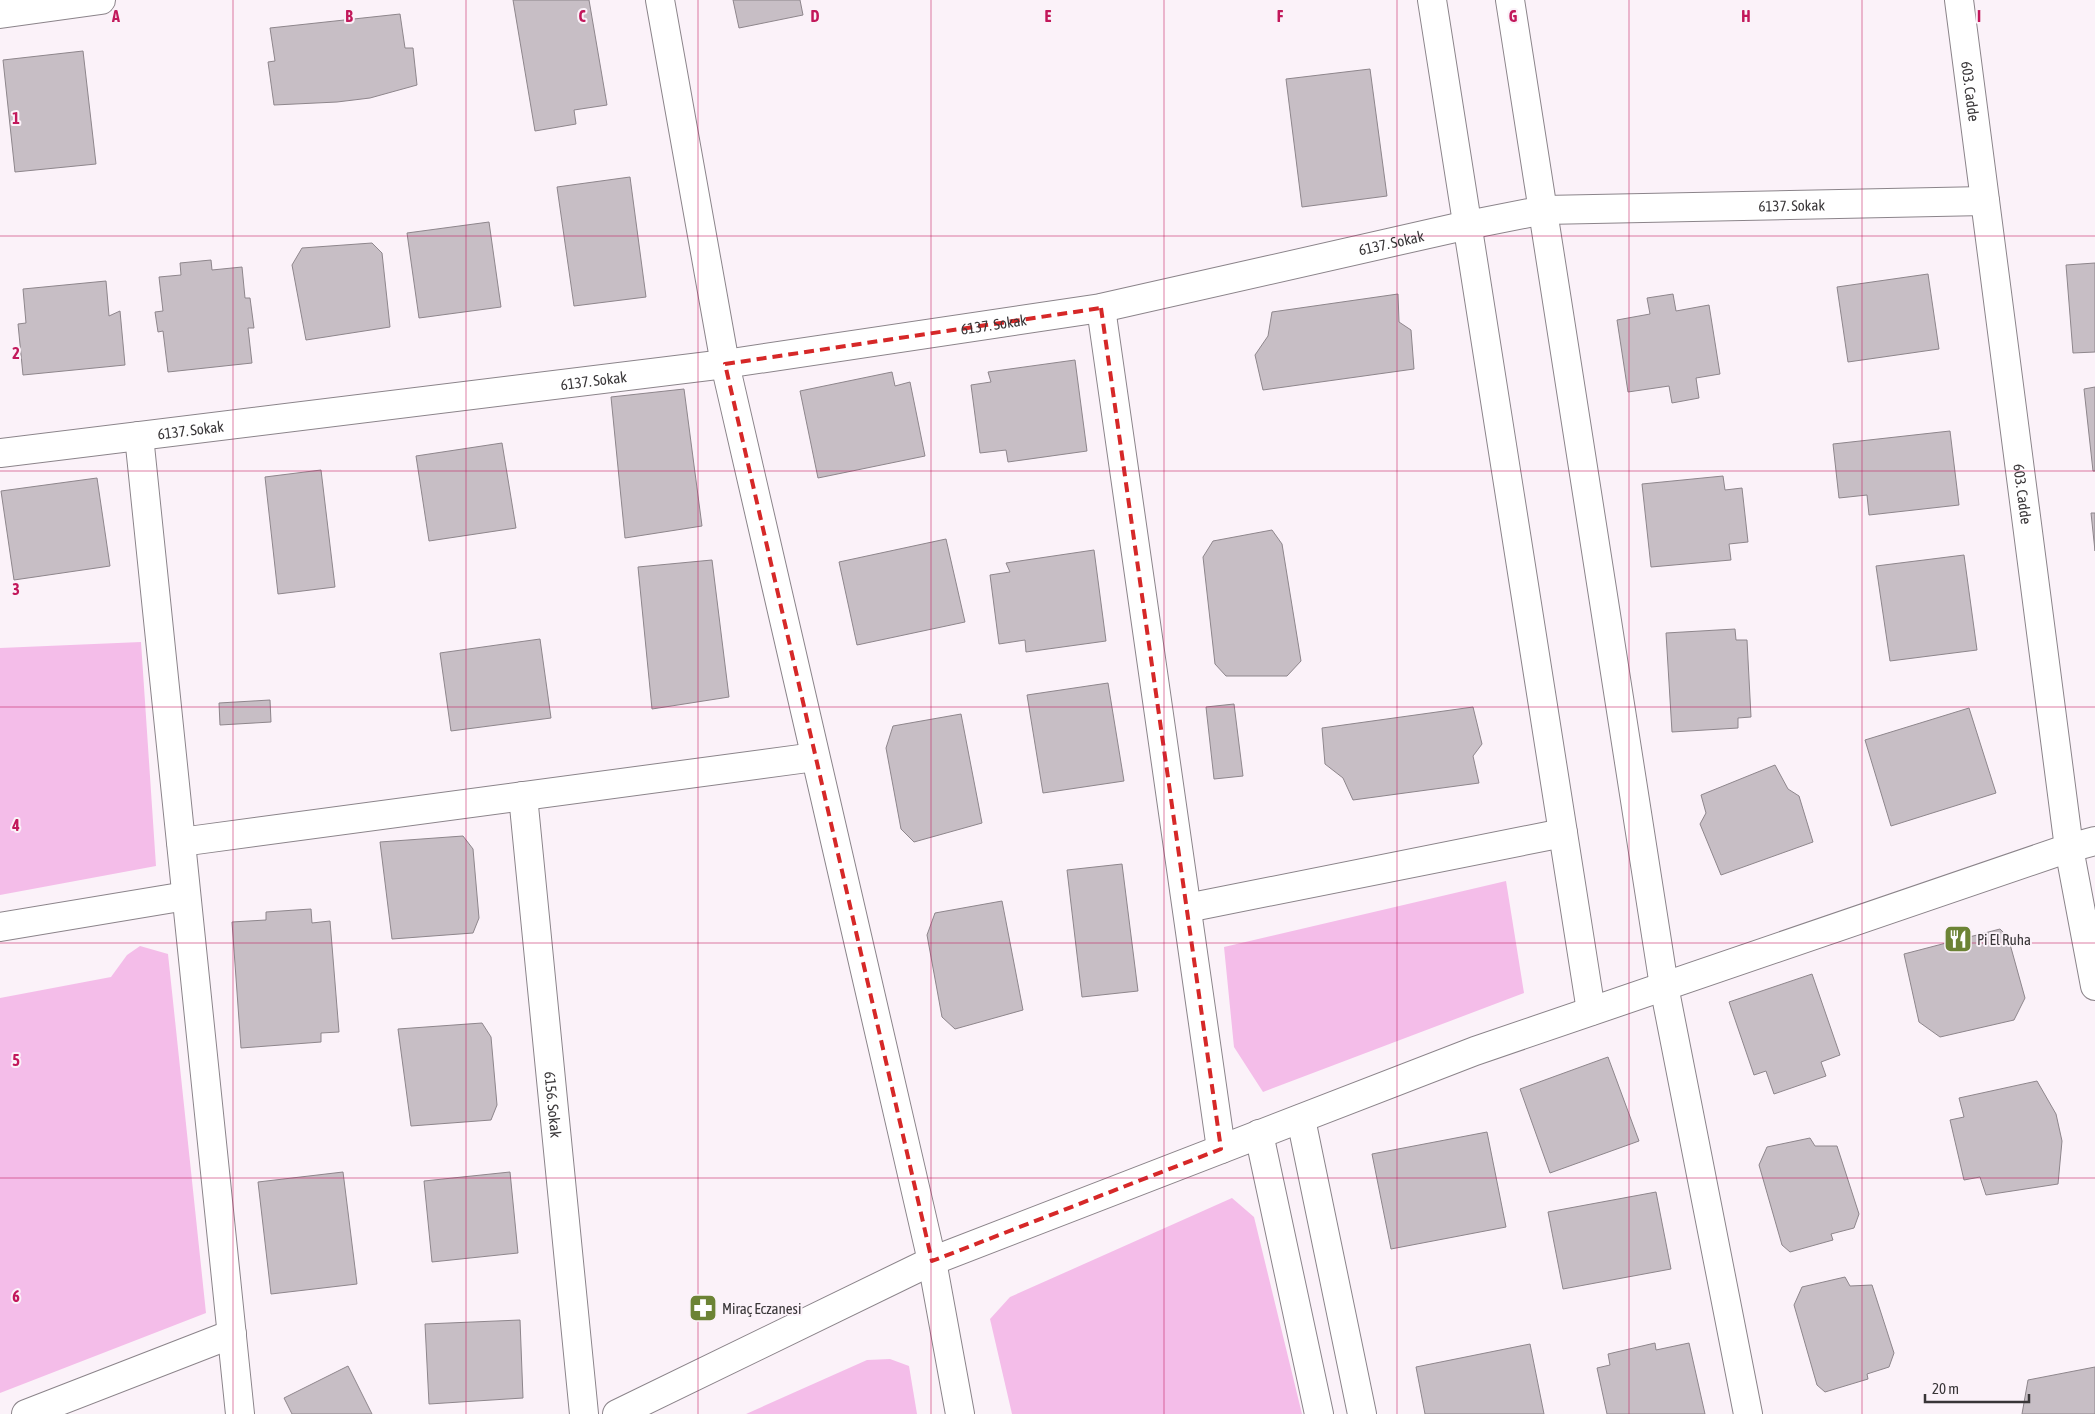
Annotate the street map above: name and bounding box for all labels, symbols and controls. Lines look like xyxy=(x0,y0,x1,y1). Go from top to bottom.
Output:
text: A xyxy=(111,7,120,25)
text: B xyxy=(345,7,353,25)
text: C xyxy=(578,7,586,25)
text: D xyxy=(811,7,820,25)
text: E xyxy=(1045,7,1052,25)
text: F xyxy=(1277,7,1284,25)
text: G xyxy=(1509,7,1518,25)
text: H xyxy=(1741,7,1751,25)
text: I xyxy=(1977,7,1981,25)
street label: 603. Cadde xyxy=(1958,60,1983,123)
text: 1 xyxy=(12,109,20,127)
street label: 6137. Sokak xyxy=(1758,196,1825,214)
street label: 6137. Sokak xyxy=(1357,227,1426,258)
street label: 6137. Sokak xyxy=(959,311,1028,337)
text: 2 xyxy=(12,344,20,362)
street label: 6137. Sokak xyxy=(559,368,628,393)
street label: 6137. Sokak xyxy=(157,417,225,442)
street label: 603. Cadde xyxy=(2011,463,2035,525)
text: 3 xyxy=(12,580,20,598)
text: 4 xyxy=(11,816,20,834)
restaurant icon: Pi El Ruha xyxy=(1943,924,1973,954)
place label: Pi El Ruha xyxy=(1977,931,2031,948)
text: 5 xyxy=(12,1051,20,1069)
street label: 6156. Sokak xyxy=(542,1071,565,1139)
text: 6 xyxy=(12,1287,20,1305)
pharmacy icon: Miraç Eczanesi xyxy=(688,1293,718,1323)
place label: Miraç Eczanesi xyxy=(722,1300,801,1317)
scale bar xyxy=(1925,1372,2029,1404)
text: 20 m xyxy=(1932,1380,1959,1397)

